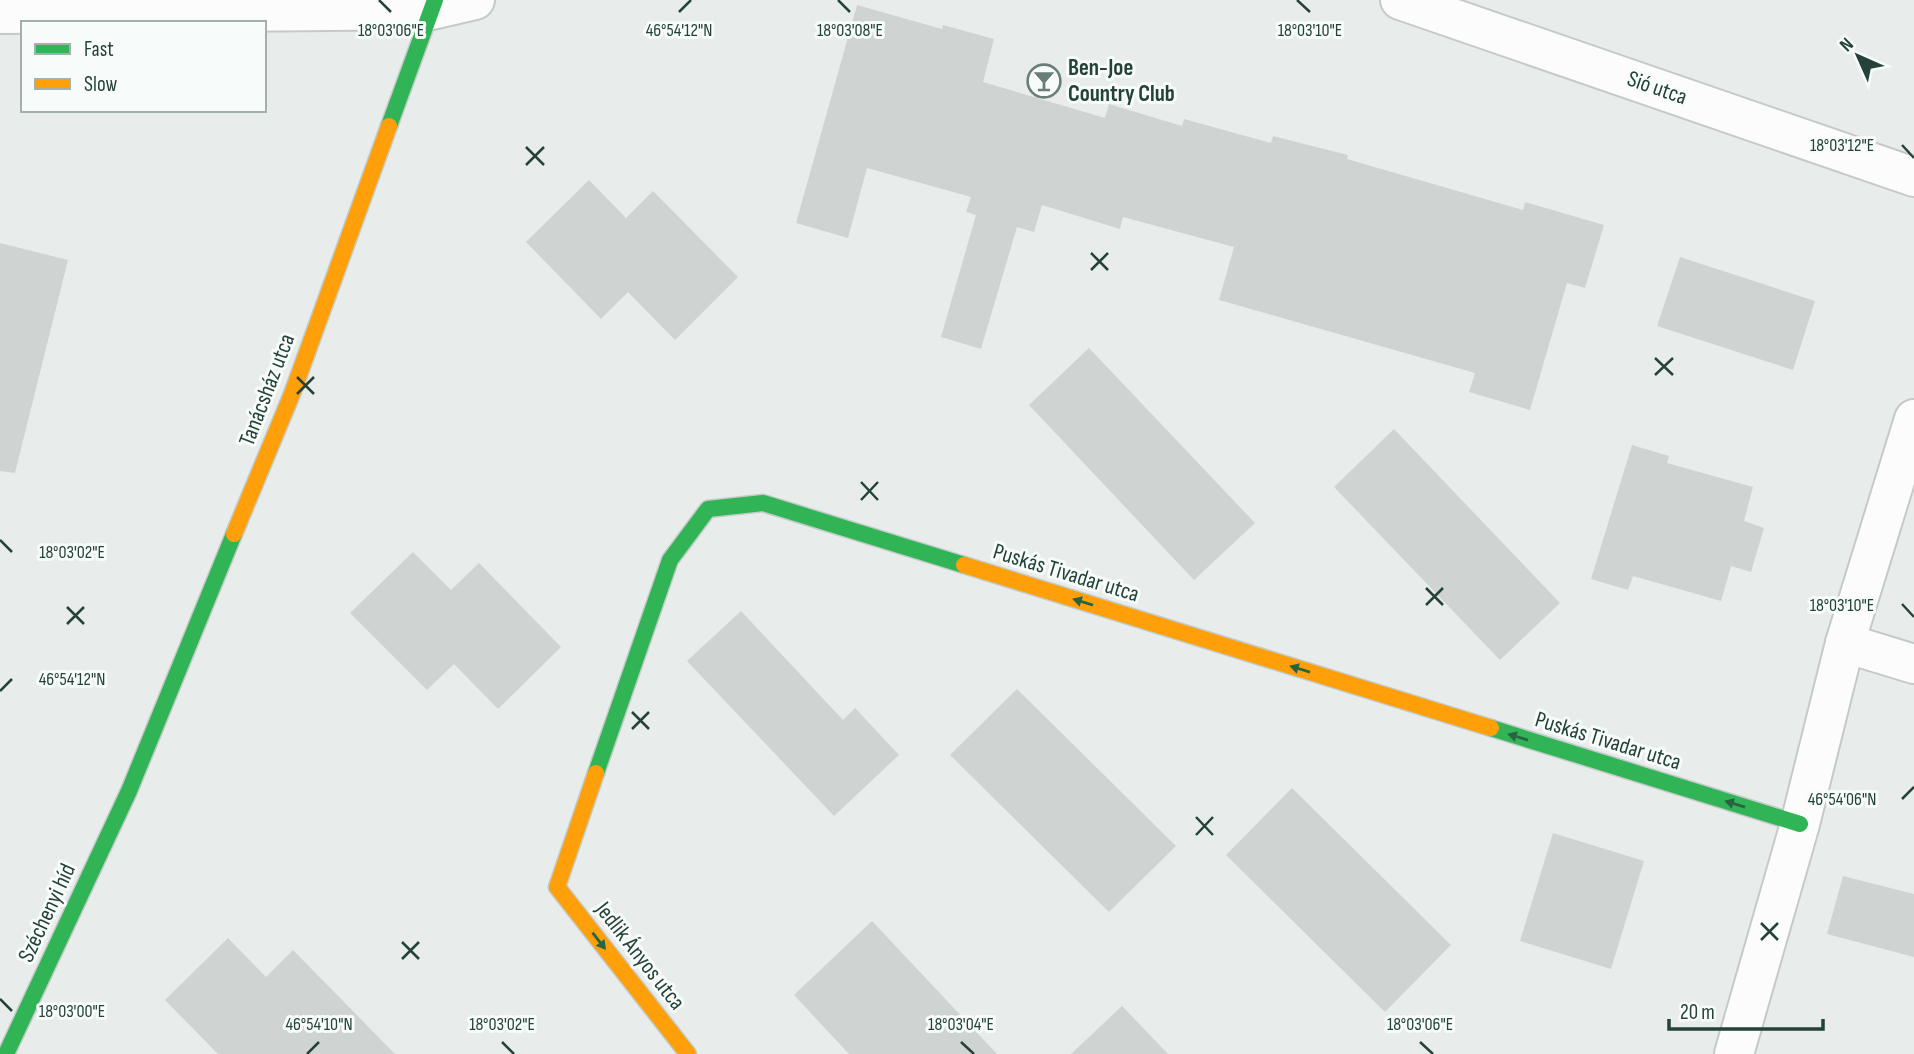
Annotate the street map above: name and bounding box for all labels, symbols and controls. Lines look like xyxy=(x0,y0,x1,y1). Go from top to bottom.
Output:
text: 18°03'06"E xyxy=(358,20,424,41)
text: 46°54'12"N xyxy=(646,20,712,41)
text: 18°03'08"E xyxy=(817,20,883,41)
text: 18°03'10"E xyxy=(1278,20,1342,41)
legend xyxy=(21,21,266,112)
north arrow xyxy=(1823,21,1893,91)
text: N xyxy=(1835,33,1859,57)
text: Fast xyxy=(84,37,114,62)
place label: Ben-Joe Country Club xyxy=(1068,54,1175,108)
bar icon: Ben-Joe Country Club xyxy=(1025,62,1063,100)
street label: Sió utca xyxy=(1623,65,1691,111)
text: Slow xyxy=(84,72,118,97)
text: 18°03'12"E xyxy=(1810,135,1874,156)
street label: Tanácsház utca xyxy=(233,330,301,450)
street label: Puskás Tivadar utca xyxy=(990,538,1142,608)
text: 18°03'02"E xyxy=(39,542,105,563)
text: 18°03'10"E xyxy=(1810,595,1874,616)
one-way arrow xyxy=(1072,597,1093,607)
one-way arrow xyxy=(1290,664,1311,674)
text: 46°54'12"N xyxy=(39,669,105,690)
street label: Puskás Tivadar utca xyxy=(1532,706,1684,776)
one-way arrow xyxy=(1507,731,1528,741)
text: 46°54'06"N xyxy=(1808,789,1876,810)
one-way arrow xyxy=(1724,798,1745,809)
street label: Széchenyi híd xyxy=(12,859,82,967)
street label: Jedlik Ányos utca xyxy=(589,896,691,1016)
one-way arrow xyxy=(591,931,606,949)
scale bar xyxy=(1669,988,1823,1032)
text: 20 m xyxy=(1680,1000,1715,1025)
text: 18°03'00"E xyxy=(39,1001,105,1022)
text: 46°54'10"N xyxy=(285,1014,353,1035)
text: 18°03'02"E xyxy=(469,1014,535,1035)
text: 18°03'04"E xyxy=(928,1014,994,1035)
text: 18°03'06"E xyxy=(1387,1014,1453,1035)

